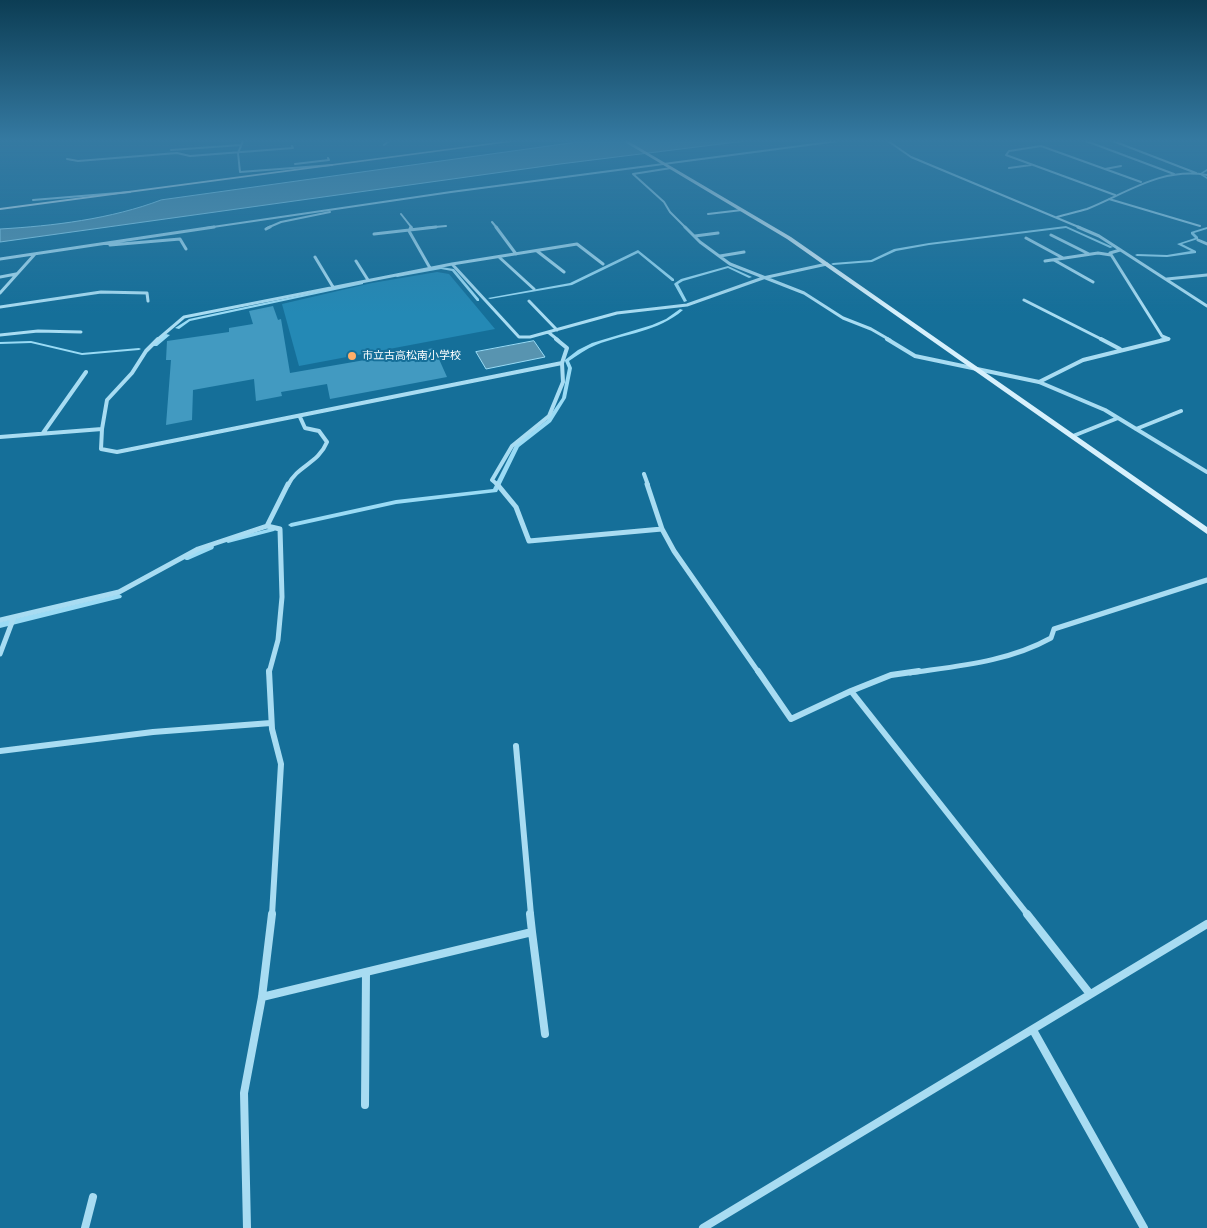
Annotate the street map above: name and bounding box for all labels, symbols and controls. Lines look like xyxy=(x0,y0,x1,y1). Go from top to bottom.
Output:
place label: 市立古高松南小学校 xyxy=(362,349,461,363)
marker: 市立古高松南小学校 xyxy=(346,350,358,362)

